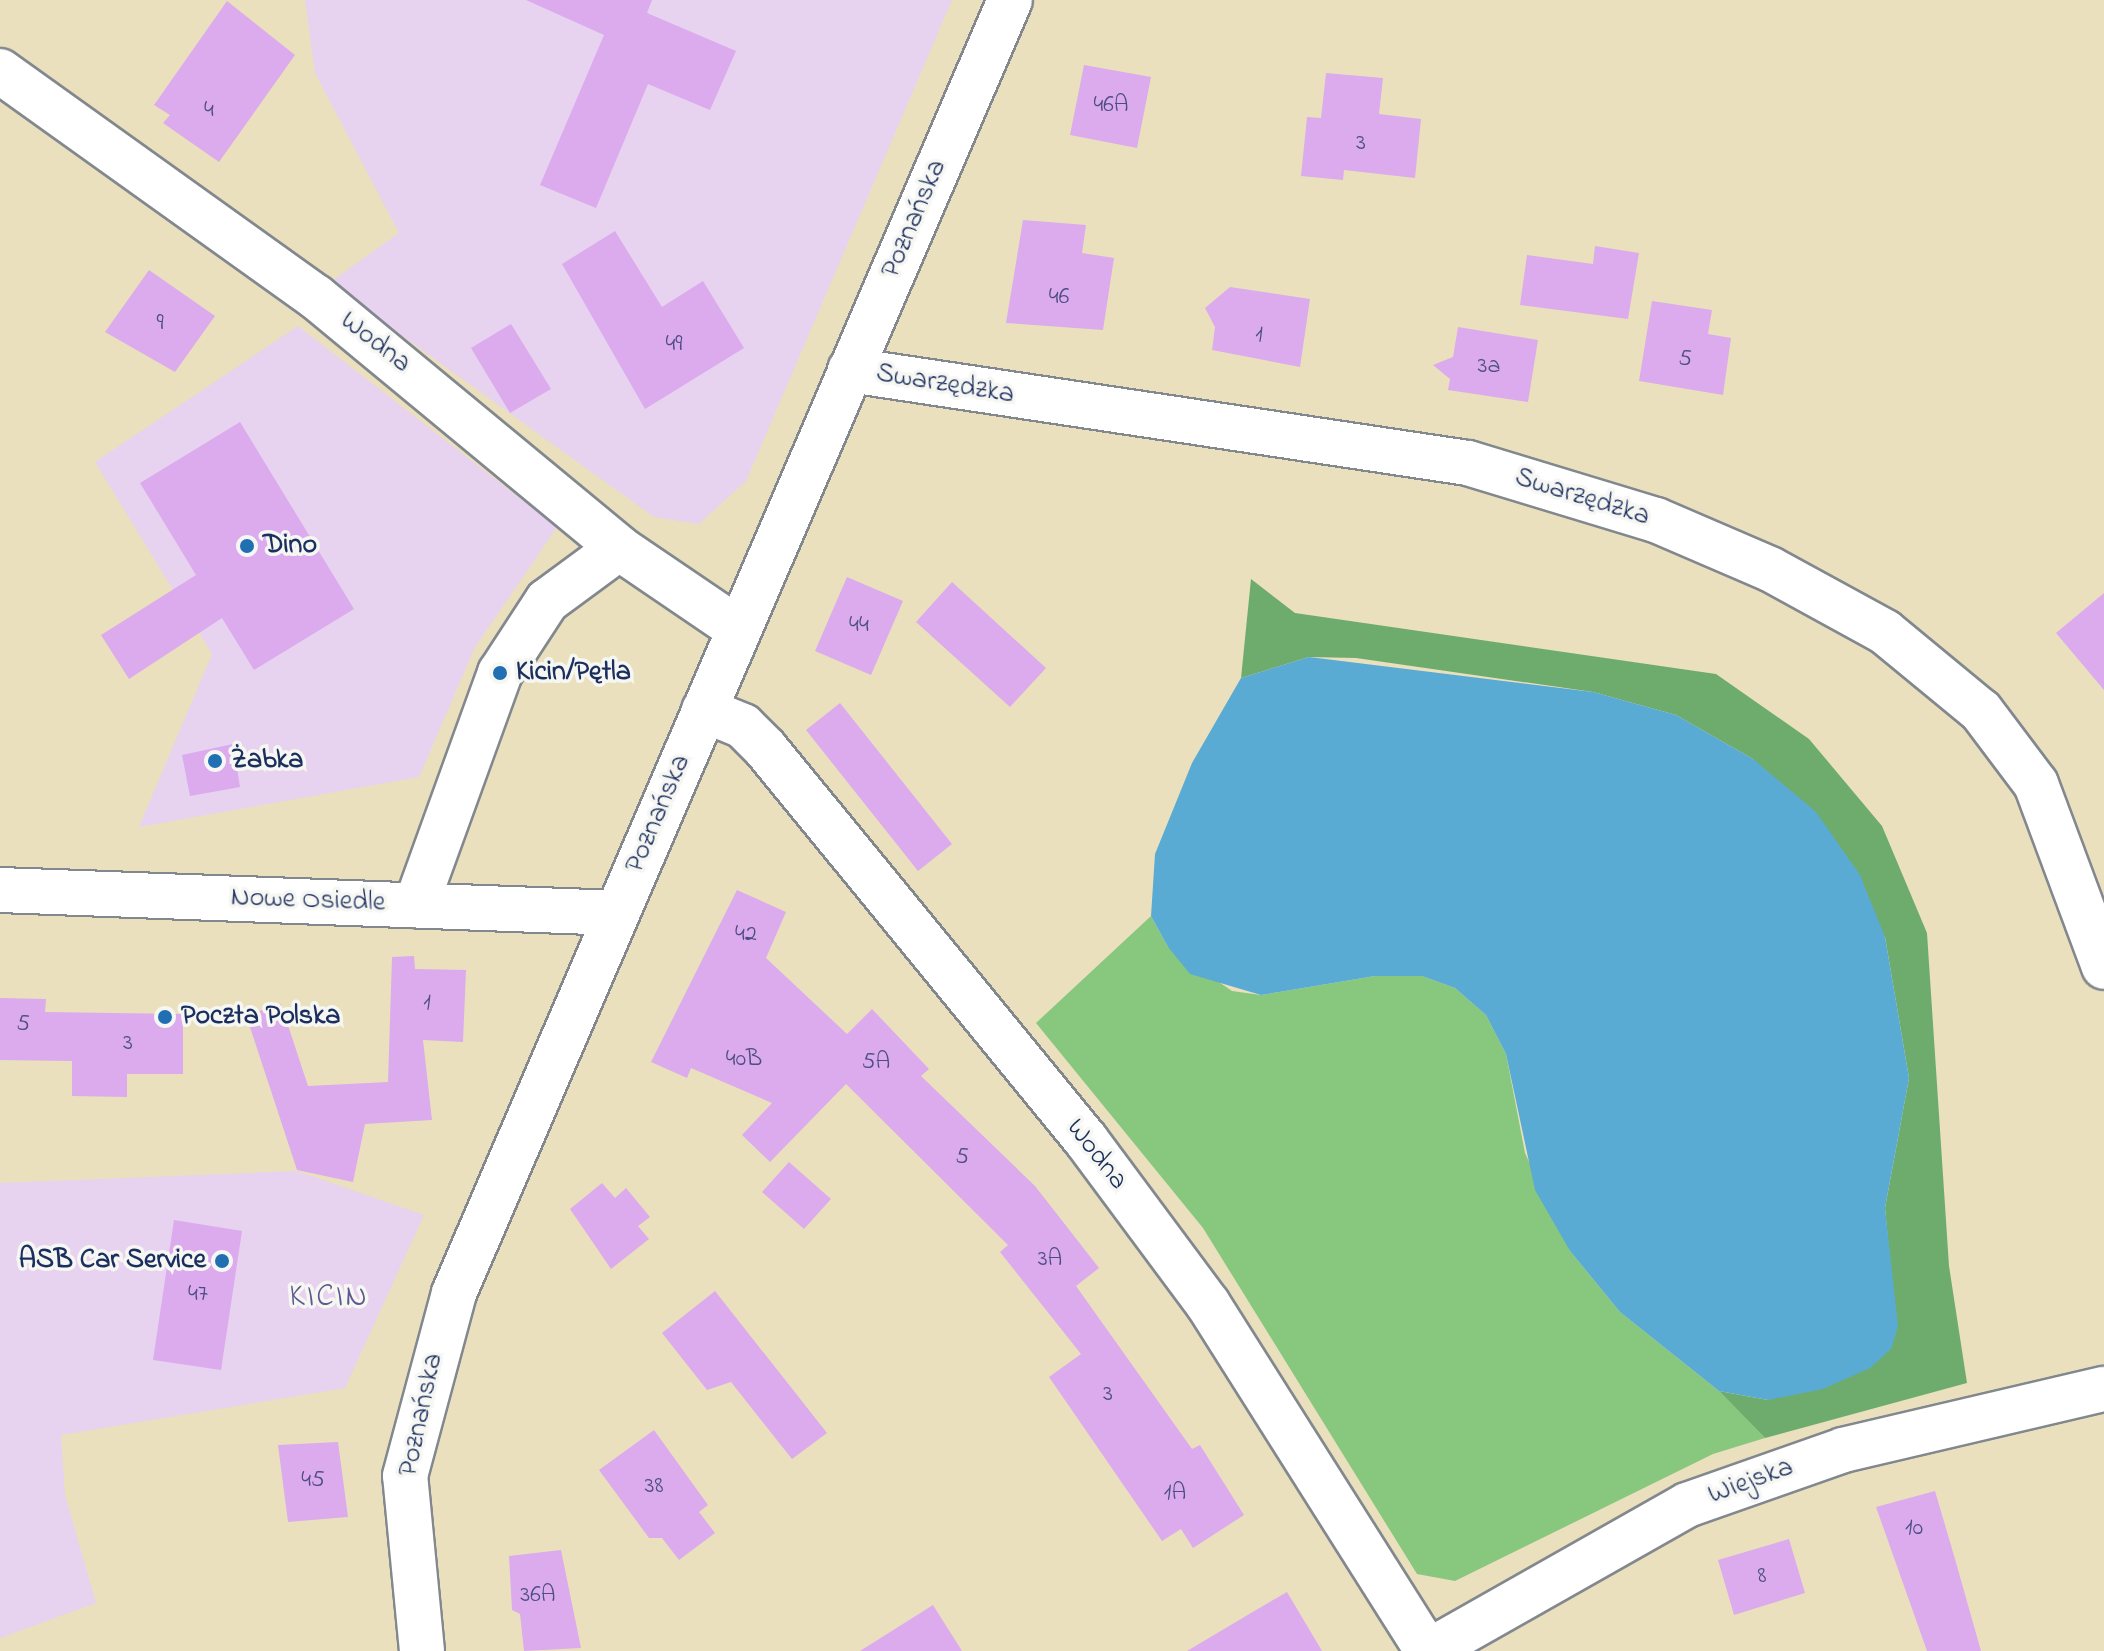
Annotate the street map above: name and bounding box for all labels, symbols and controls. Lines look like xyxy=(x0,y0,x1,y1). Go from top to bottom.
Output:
house number: 46A xyxy=(1093,92,1129,120)
house number: 4 xyxy=(204,97,214,125)
house number: 3 xyxy=(1356,130,1366,158)
street label: Poznańska xyxy=(875,155,955,283)
house number: 46 xyxy=(1049,284,1069,312)
street label: Wodna xyxy=(333,305,417,381)
house number: 9 xyxy=(156,310,164,338)
house number: 1 xyxy=(1255,322,1263,350)
house number: 49 xyxy=(665,331,683,359)
house number: 5 xyxy=(1678,346,1692,374)
house number: 3a xyxy=(1478,353,1500,381)
street label: Swarzędzka xyxy=(874,358,1016,412)
street label: Swarzędzka xyxy=(1510,462,1654,534)
place label: Dino xyxy=(263,529,317,563)
marker: Dino xyxy=(238,537,256,555)
house number: 44 xyxy=(849,612,869,640)
place label: Kicin/Pętla xyxy=(516,656,631,690)
marker: Kicin/Pętla xyxy=(491,664,509,682)
place label: Żabka xyxy=(231,744,303,778)
street label: Poznańska xyxy=(619,750,699,878)
marker: Żabka xyxy=(206,752,224,770)
street label: Nowe Osiedle xyxy=(230,882,386,920)
house number: 42 xyxy=(735,921,757,949)
house number: 1 xyxy=(423,990,431,1018)
place label: Poczta Polska xyxy=(181,1000,340,1034)
marker: Poczta Polska xyxy=(156,1008,174,1026)
house number: 5 xyxy=(16,1011,30,1039)
house number: 3 xyxy=(123,1030,133,1058)
house number: 40B xyxy=(726,1046,762,1074)
house number: 5A xyxy=(862,1049,890,1077)
street label: Wodna xyxy=(1058,1113,1134,1197)
house number: 5 xyxy=(955,1144,969,1172)
place label: ASB Car Service xyxy=(19,1244,206,1278)
house number: 3A xyxy=(1038,1246,1062,1274)
marker: ASB Car Service xyxy=(213,1252,231,1270)
district label: KICIN xyxy=(289,1279,369,1317)
house number: 47 xyxy=(188,1281,208,1309)
street label: Poznańska xyxy=(393,1350,451,1480)
house number: 3 xyxy=(1103,1381,1113,1409)
street label: Wiejska xyxy=(1704,1451,1798,1513)
house number: 45 xyxy=(301,1467,325,1495)
house number: 38 xyxy=(645,1473,663,1501)
house number: 1A xyxy=(1164,1480,1186,1508)
house number: 10 xyxy=(1905,1515,1923,1543)
house number: 8 xyxy=(1758,1563,1766,1591)
house number: 36A xyxy=(520,1582,556,1610)

